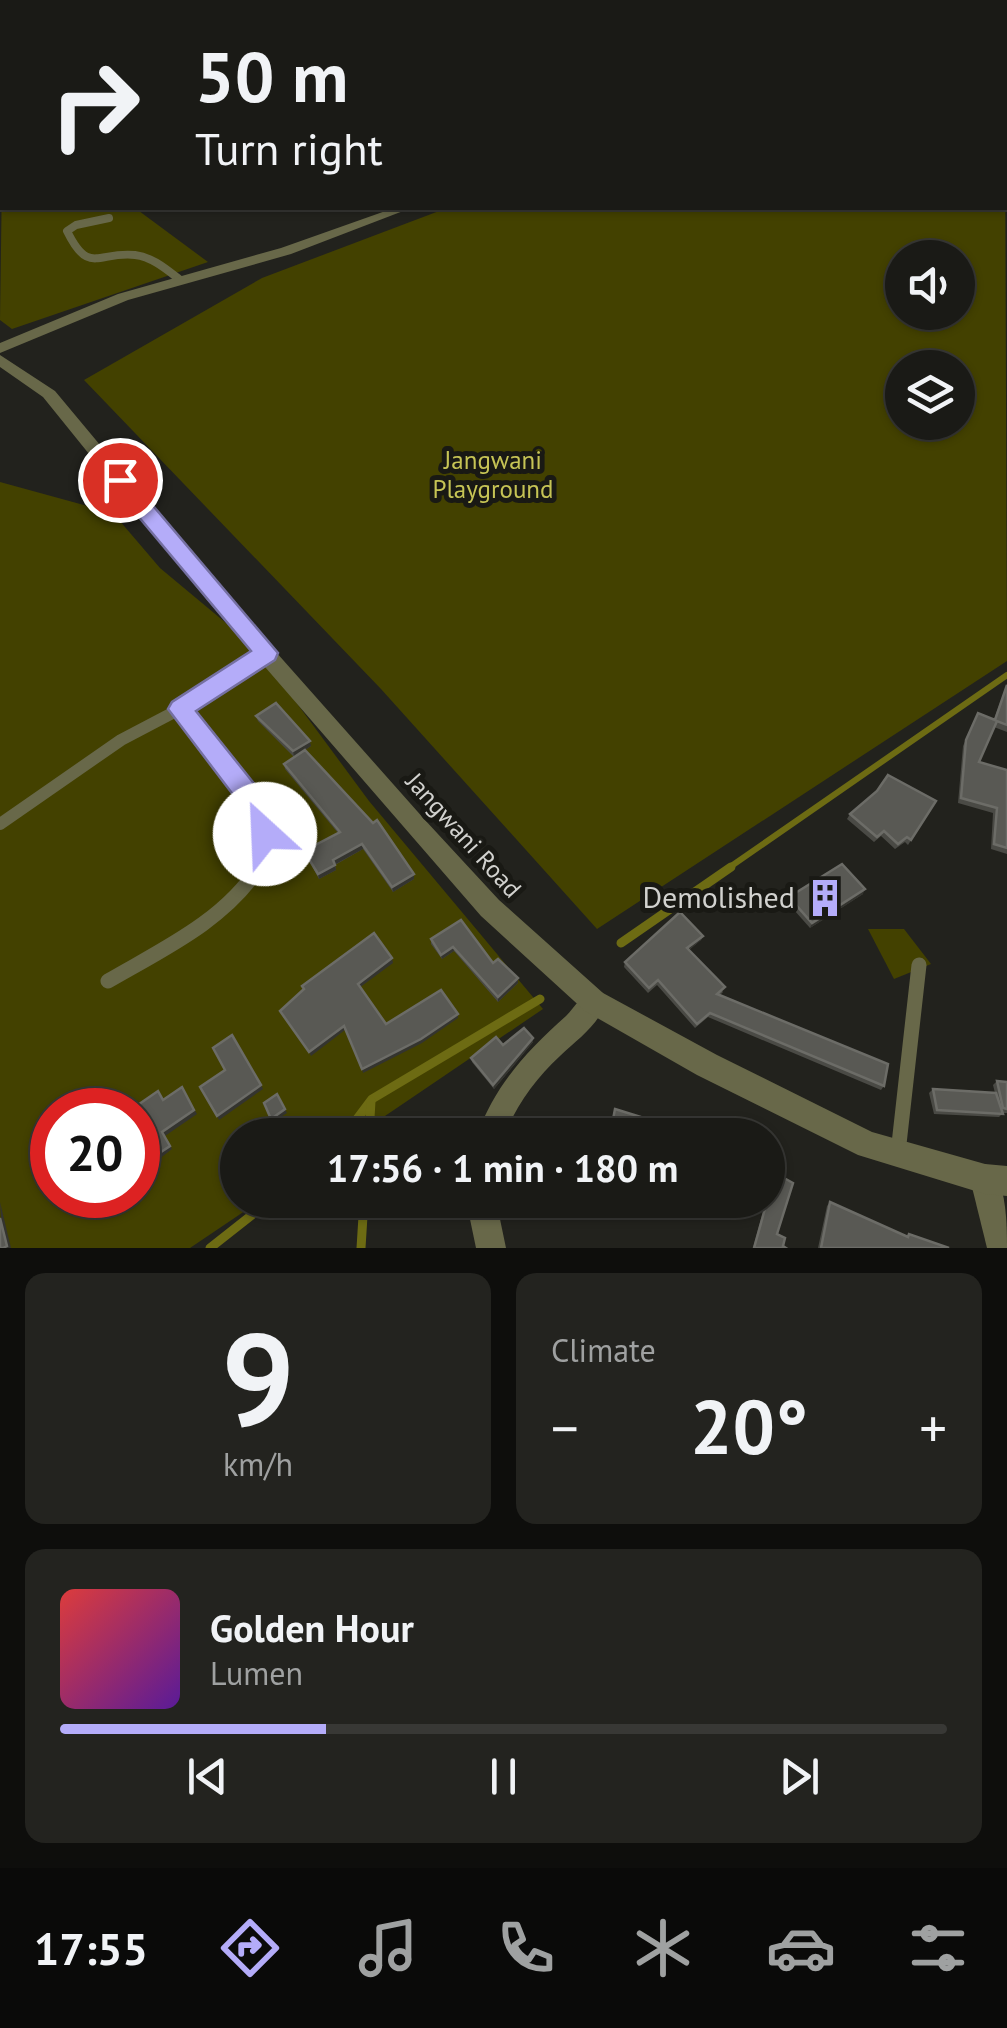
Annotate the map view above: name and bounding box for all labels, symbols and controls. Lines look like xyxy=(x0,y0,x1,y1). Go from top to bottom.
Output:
text: 50 m xyxy=(195,31,348,121)
icon: right xyxy=(30,40,160,170)
text: Turn right xyxy=(195,119,383,177)
map controls xyxy=(885,240,975,440)
button: sound xyxy=(885,240,975,330)
button: layers xyxy=(885,350,975,440)
pin xyxy=(78,438,163,523)
park label: Jangwani Playground xyxy=(433,444,553,505)
icon: arrive xyxy=(93,453,148,508)
street label: Jangwani Road xyxy=(399,765,529,904)
position arrow xyxy=(213,782,317,886)
place label: Demolished xyxy=(642,877,795,916)
building icon: Demolished xyxy=(804,877,846,919)
speed limit sign: 20 xyxy=(30,1088,160,1218)
text: 17:56 · 1 min · 180 m xyxy=(327,1143,678,1192)
text: 9 xyxy=(221,1294,295,1462)
text: Climate xyxy=(551,1329,656,1371)
text: 20° xyxy=(690,1378,808,1475)
text: − xyxy=(551,1392,579,1463)
text: + xyxy=(919,1392,947,1463)
text: km/h xyxy=(223,1443,293,1485)
text: Golden Hour xyxy=(210,1603,414,1652)
text: Lumen xyxy=(210,1652,303,1694)
icon: previous xyxy=(180,1749,235,1804)
icon: pause xyxy=(476,1749,531,1804)
icon: next xyxy=(772,1749,827,1804)
icon: directions xyxy=(215,1913,285,1983)
icon: music xyxy=(353,1913,423,1983)
icon: phone xyxy=(491,1913,561,1983)
icon: climate xyxy=(628,1913,698,1983)
icon: car xyxy=(766,1913,836,1983)
icon: filters xyxy=(903,1913,973,1983)
text: 17:55 xyxy=(34,1919,148,1977)

